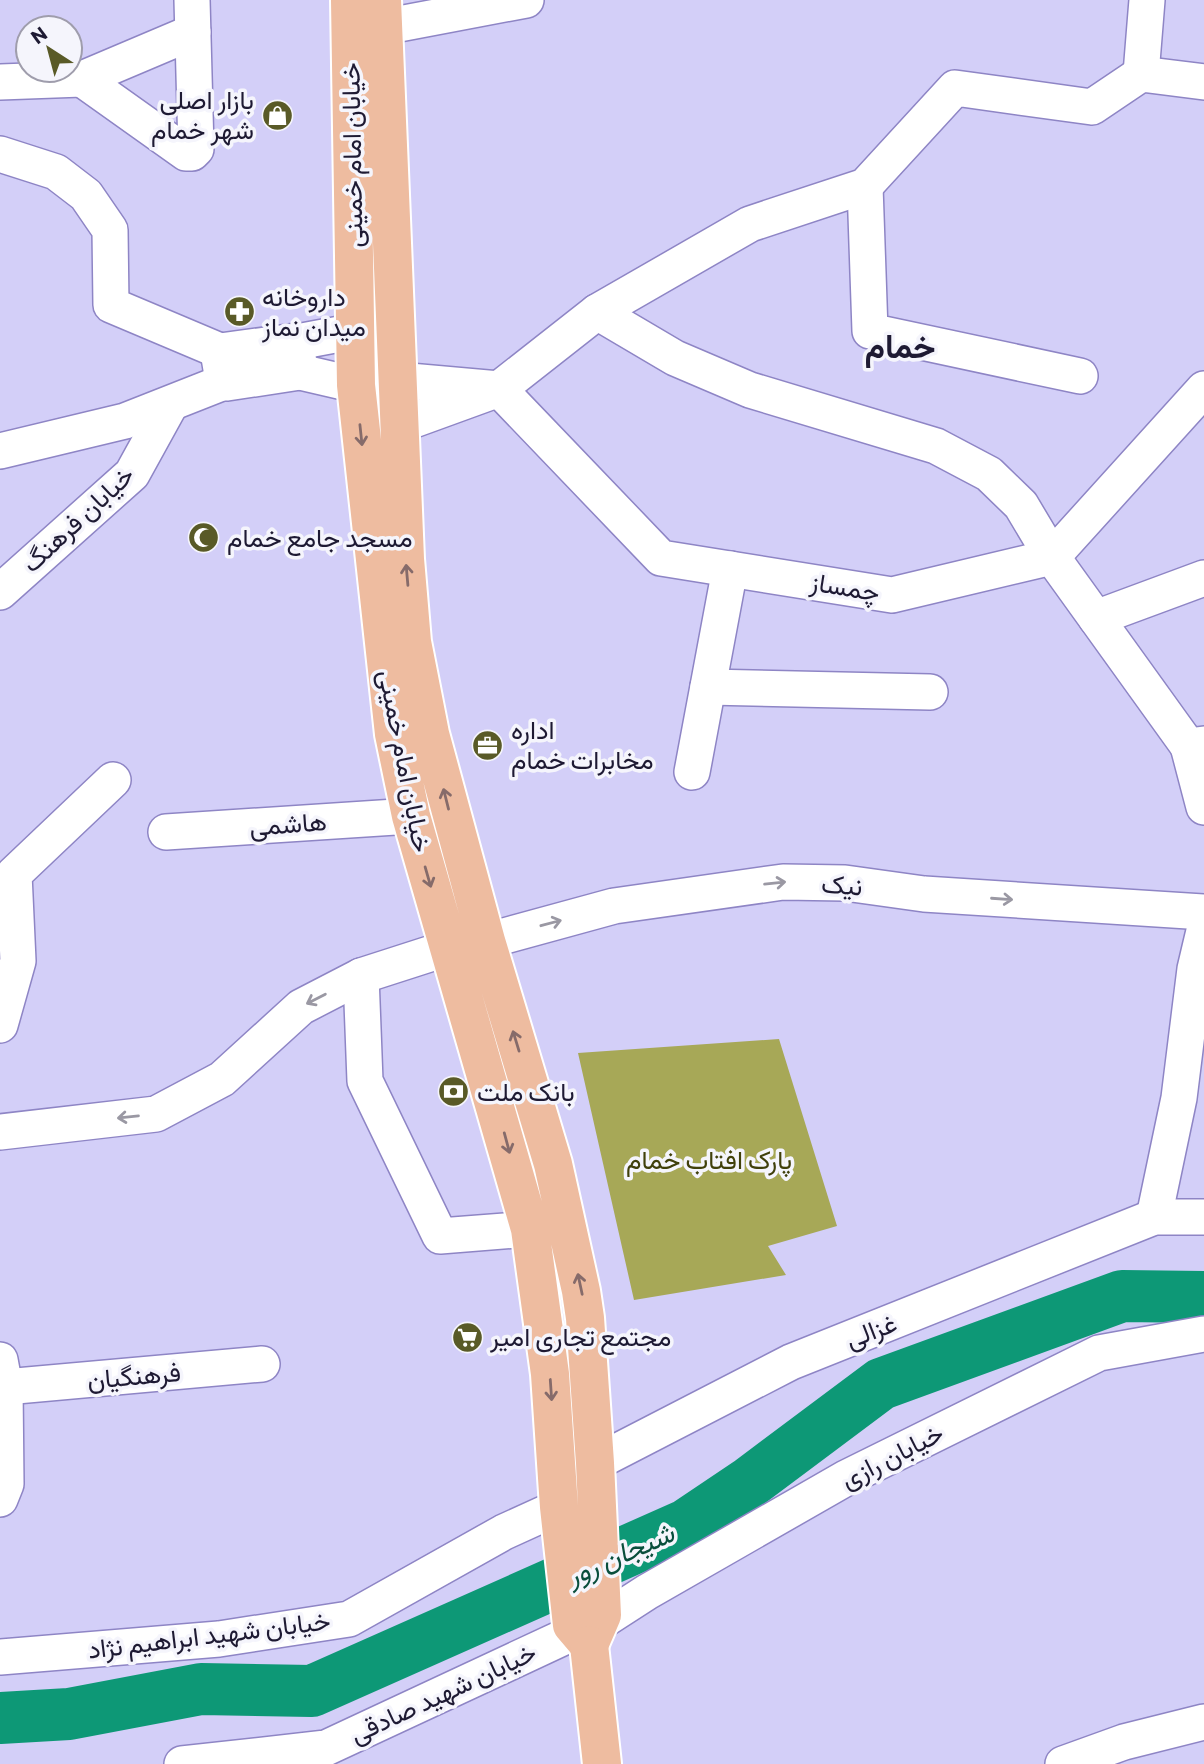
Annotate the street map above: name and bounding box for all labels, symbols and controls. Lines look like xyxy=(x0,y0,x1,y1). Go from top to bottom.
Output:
north arrow xyxy=(14,14,84,84)
text: N xyxy=(26,21,51,48)
street label: خیابان امام خمینی xyxy=(333,62,371,248)
place label: بازار اصلی شهر خمام xyxy=(151,83,254,147)
shop icon: بازار اصلی شهر خمام xyxy=(260,98,294,132)
place label: داروخانه میدان نماز xyxy=(261,280,366,343)
pharmacy icon: داروخانه میدان نماز xyxy=(222,295,256,329)
district label: خمام xyxy=(865,324,935,368)
one-way arrow xyxy=(355,424,368,446)
street label: خیابان فرهنگ xyxy=(15,458,141,579)
mosque icon: مسجد جامع خمام xyxy=(187,521,221,555)
place label: مسجد جامع خمام xyxy=(227,521,413,556)
one-way arrow xyxy=(400,564,413,587)
street label: چمساز xyxy=(807,565,882,610)
street label: خیابان امام خمینی xyxy=(371,667,439,855)
place label: اداره مخابرات خمام xyxy=(511,713,654,777)
office icon: اداره مخابرات خمام xyxy=(471,728,505,762)
one-way arrow xyxy=(439,788,452,810)
street label: هاشمی xyxy=(248,804,328,843)
one-way arrow xyxy=(423,866,436,888)
street label: نیک xyxy=(820,867,864,901)
one-way arrow xyxy=(763,876,786,889)
one-way arrow xyxy=(990,893,1012,906)
one-way arrow xyxy=(540,916,562,929)
one-way arrow xyxy=(306,992,327,1006)
one-way arrow xyxy=(508,1030,521,1052)
bank icon: بانک ملت xyxy=(437,1075,471,1109)
place label: بانک ملت xyxy=(477,1075,575,1107)
one-way arrow xyxy=(117,1111,139,1124)
one-way arrow xyxy=(501,1131,514,1153)
park label: پارک افتاب خمام xyxy=(626,1143,792,1178)
one-way arrow xyxy=(572,1273,586,1296)
street label: غزالی xyxy=(841,1306,901,1355)
supermarket icon: مجتمع تجاری امیر xyxy=(450,1320,484,1354)
place label: مجتمع تجاری امیر xyxy=(489,1320,671,1355)
street label: فرهنگیان xyxy=(86,1355,182,1396)
one-way arrow xyxy=(545,1378,558,1401)
street label: خیابان رازی xyxy=(835,1416,949,1495)
water label: شیجان رور xyxy=(559,1514,680,1594)
street label: خیابان شهید ابراهیم نژاد xyxy=(86,1603,332,1667)
street label: خیابان شهید صادقی xyxy=(344,1635,541,1750)

